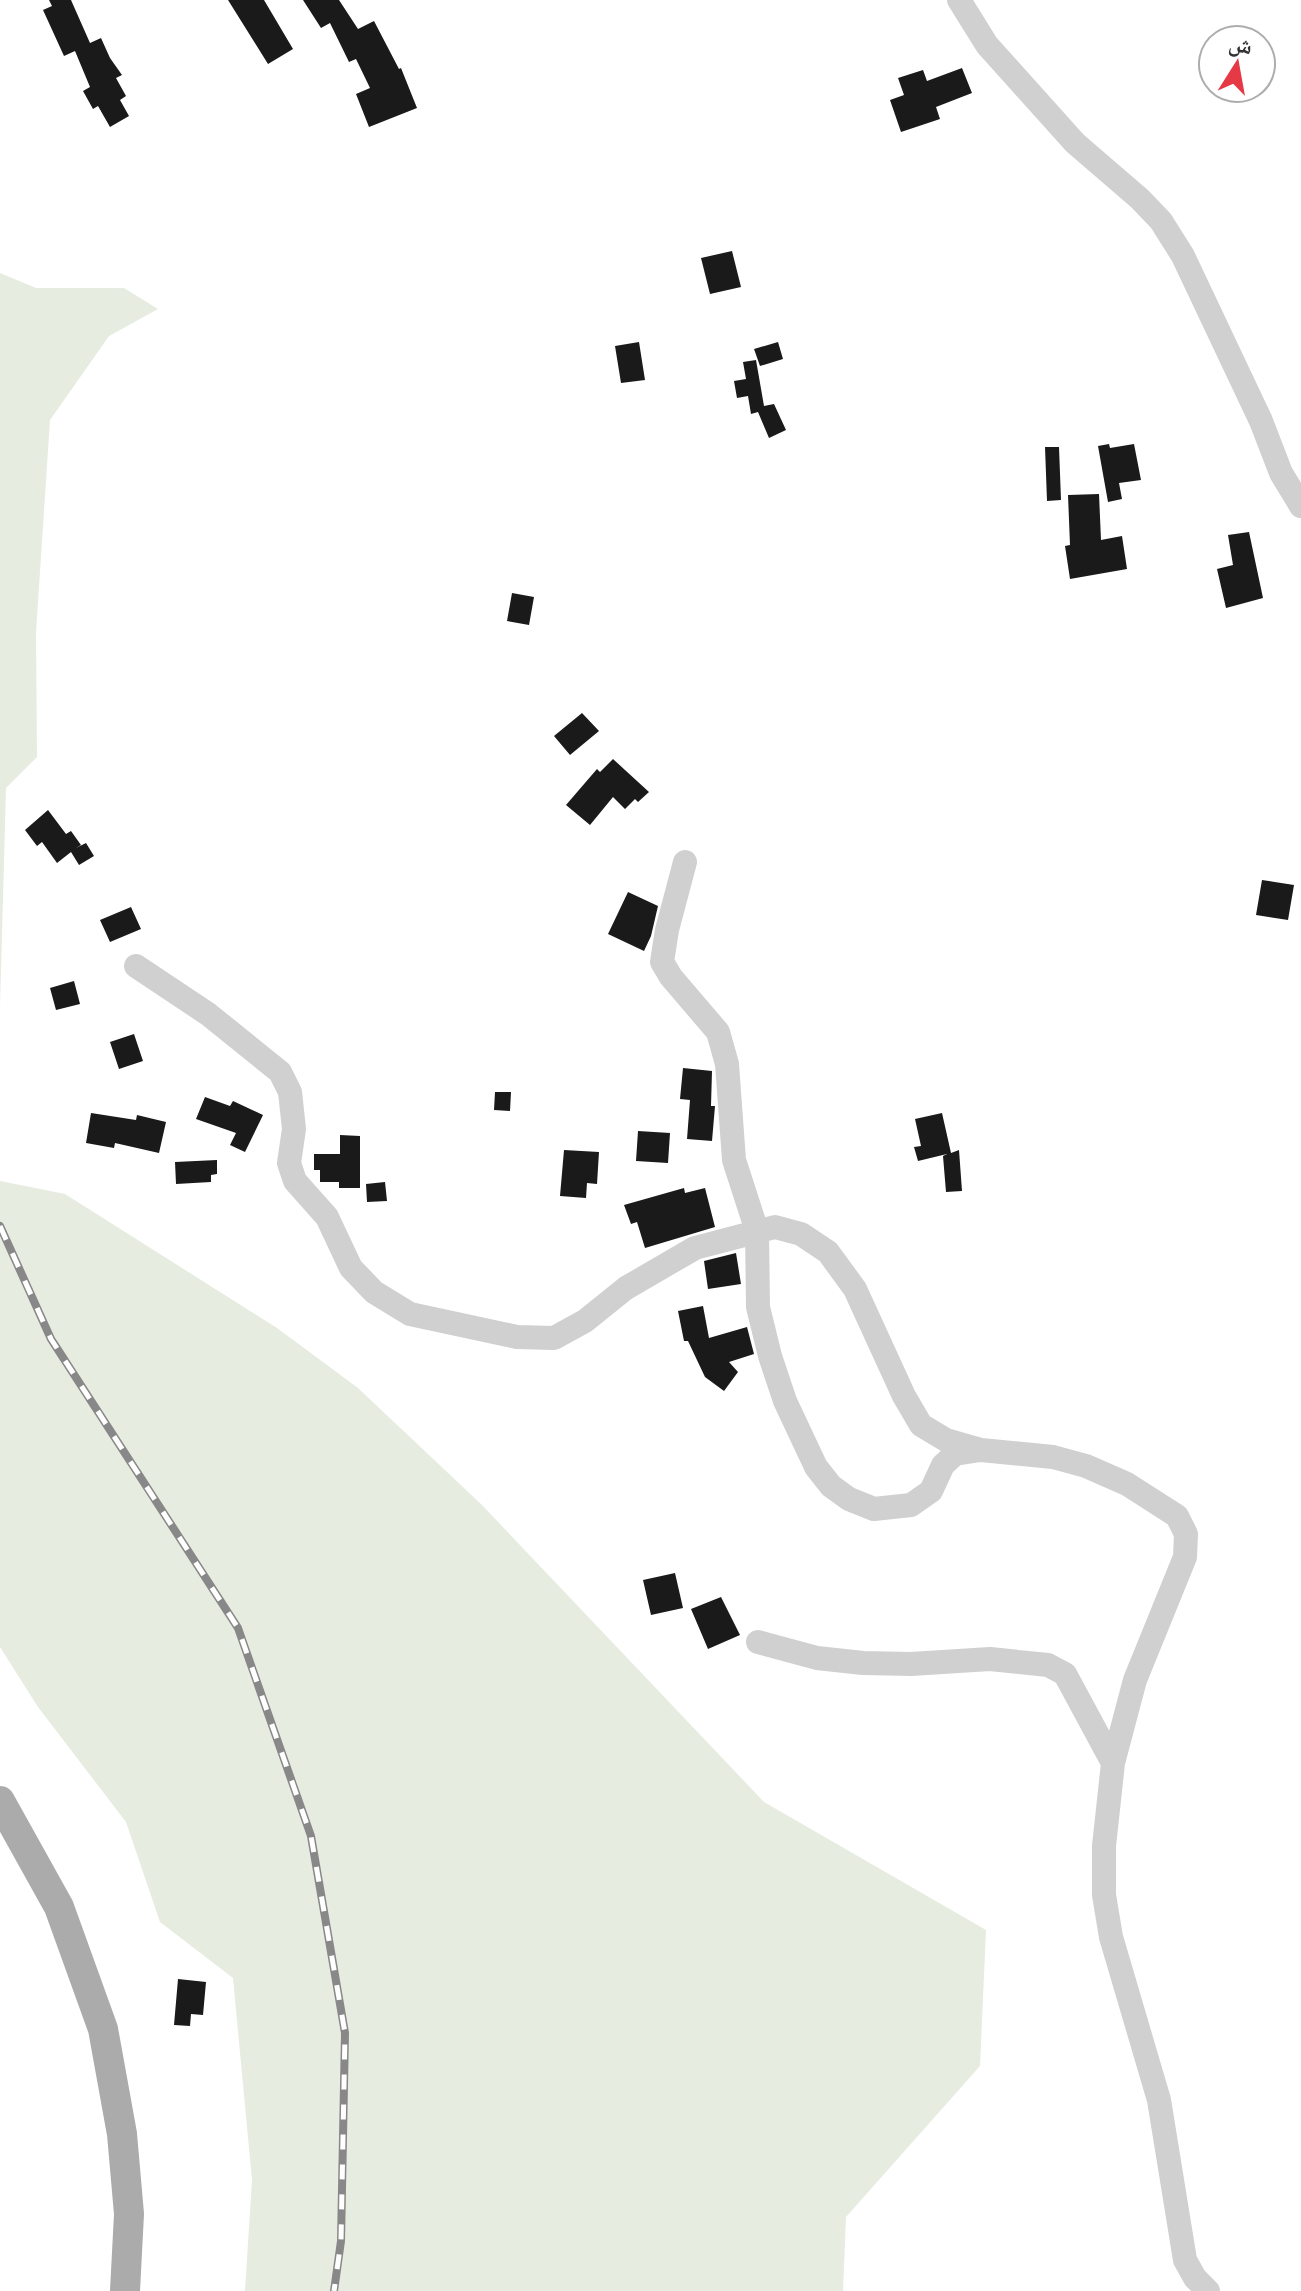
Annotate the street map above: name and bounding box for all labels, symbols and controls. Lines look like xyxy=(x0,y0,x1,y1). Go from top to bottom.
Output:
north arrow xyxy=(1197,24,1277,104)
text: ش xyxy=(1226,30,1255,61)

